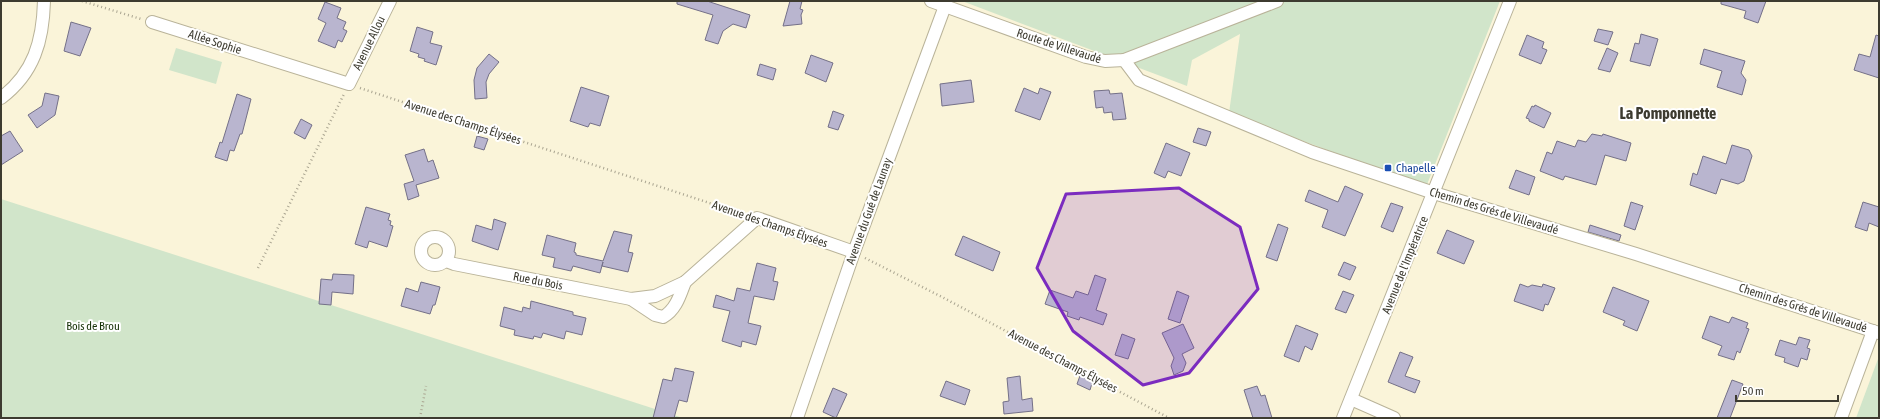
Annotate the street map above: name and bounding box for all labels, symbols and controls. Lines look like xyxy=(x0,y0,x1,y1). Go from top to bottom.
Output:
street label: Avenue Allou xyxy=(350,13,388,72)
street label: Route de Villevaudé xyxy=(1015,26,1103,66)
street label: Allée Sophie xyxy=(187,27,243,57)
street label: Avenue des Champs Élysées xyxy=(403,97,523,147)
district label: La Pomponnette xyxy=(1620,104,1716,122)
street label: Avenue du Gué de Launay xyxy=(843,156,895,266)
place label: Chapelle xyxy=(1396,161,1436,175)
marker: Chapelle xyxy=(1383,163,1393,173)
street label: Chemin des Grés de Villevaudé xyxy=(1428,185,1560,237)
street label: Avenue des Champs Élysées xyxy=(710,198,830,250)
street label: Avenue de l'Impératrice xyxy=(1379,214,1431,316)
street label: Rue du Bois xyxy=(512,269,564,293)
street label: Chemin des Grés de Villevaudé xyxy=(1737,281,1869,335)
park label: Bois de Brou xyxy=(66,319,120,333)
street label: Avenue des Champs Élysées xyxy=(1006,326,1120,396)
scale bar xyxy=(1736,377,1838,403)
text: 50 m xyxy=(1742,384,1764,398)

